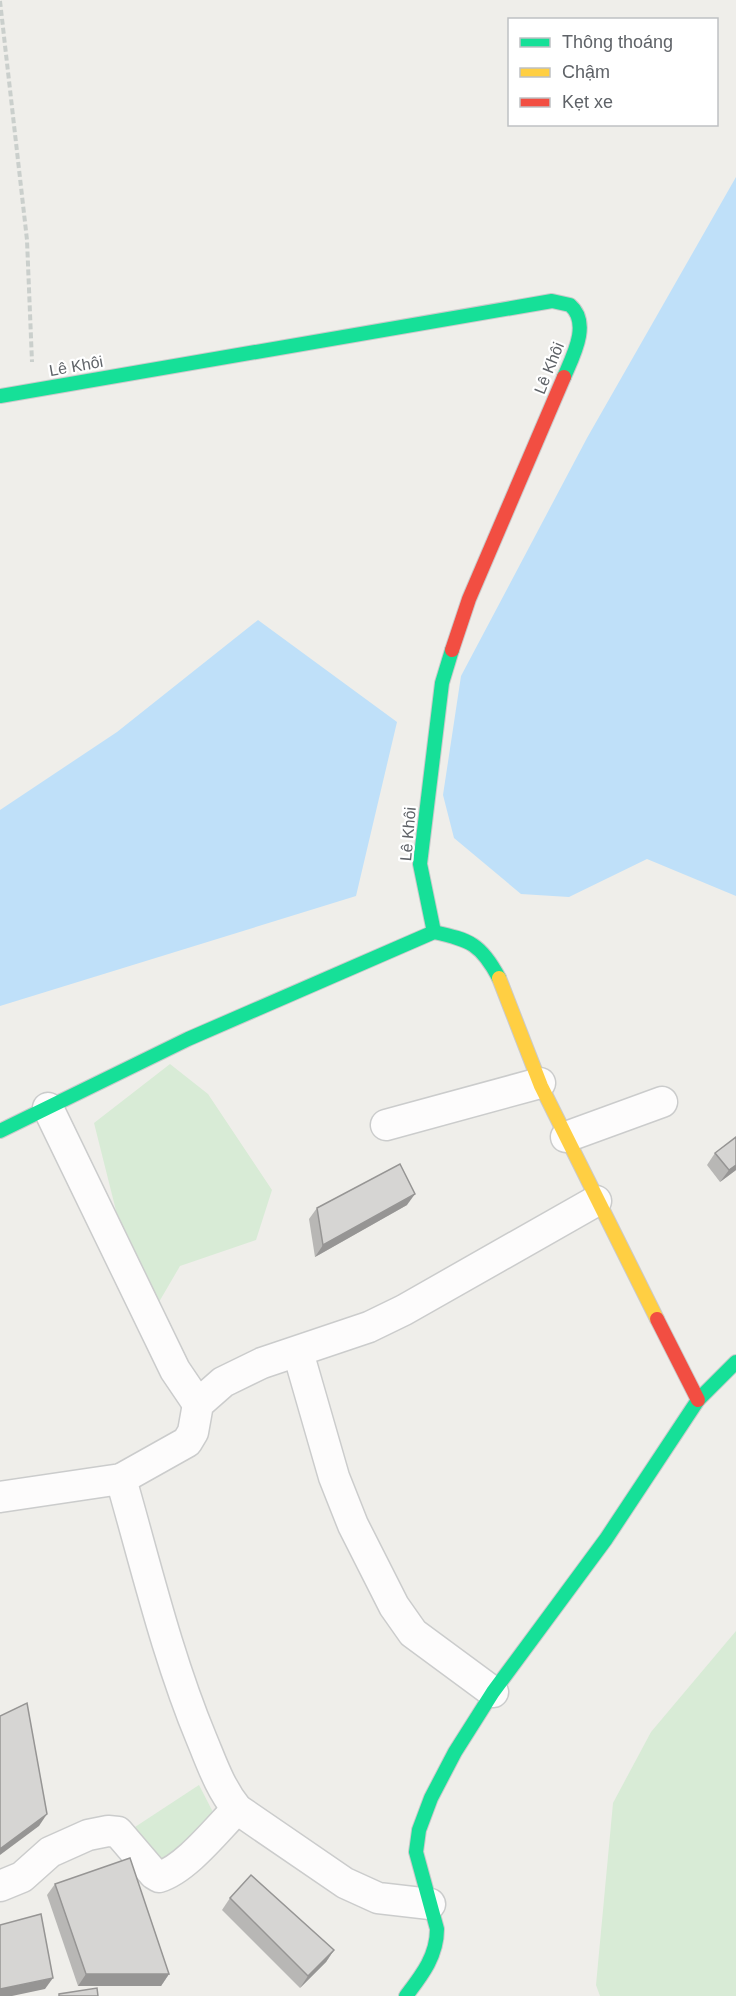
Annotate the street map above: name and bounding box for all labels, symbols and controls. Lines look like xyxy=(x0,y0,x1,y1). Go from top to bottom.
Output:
legend xyxy=(508,18,718,126)
text: Thông thoáng xyxy=(562,32,673,52)
text: Chậm xyxy=(562,62,610,82)
text: Kẹt xe xyxy=(562,92,613,112)
street label: Lê Khôi xyxy=(531,340,567,396)
street label: Lê Khôi xyxy=(48,353,104,379)
street label: Lê Khôi xyxy=(397,806,419,862)

